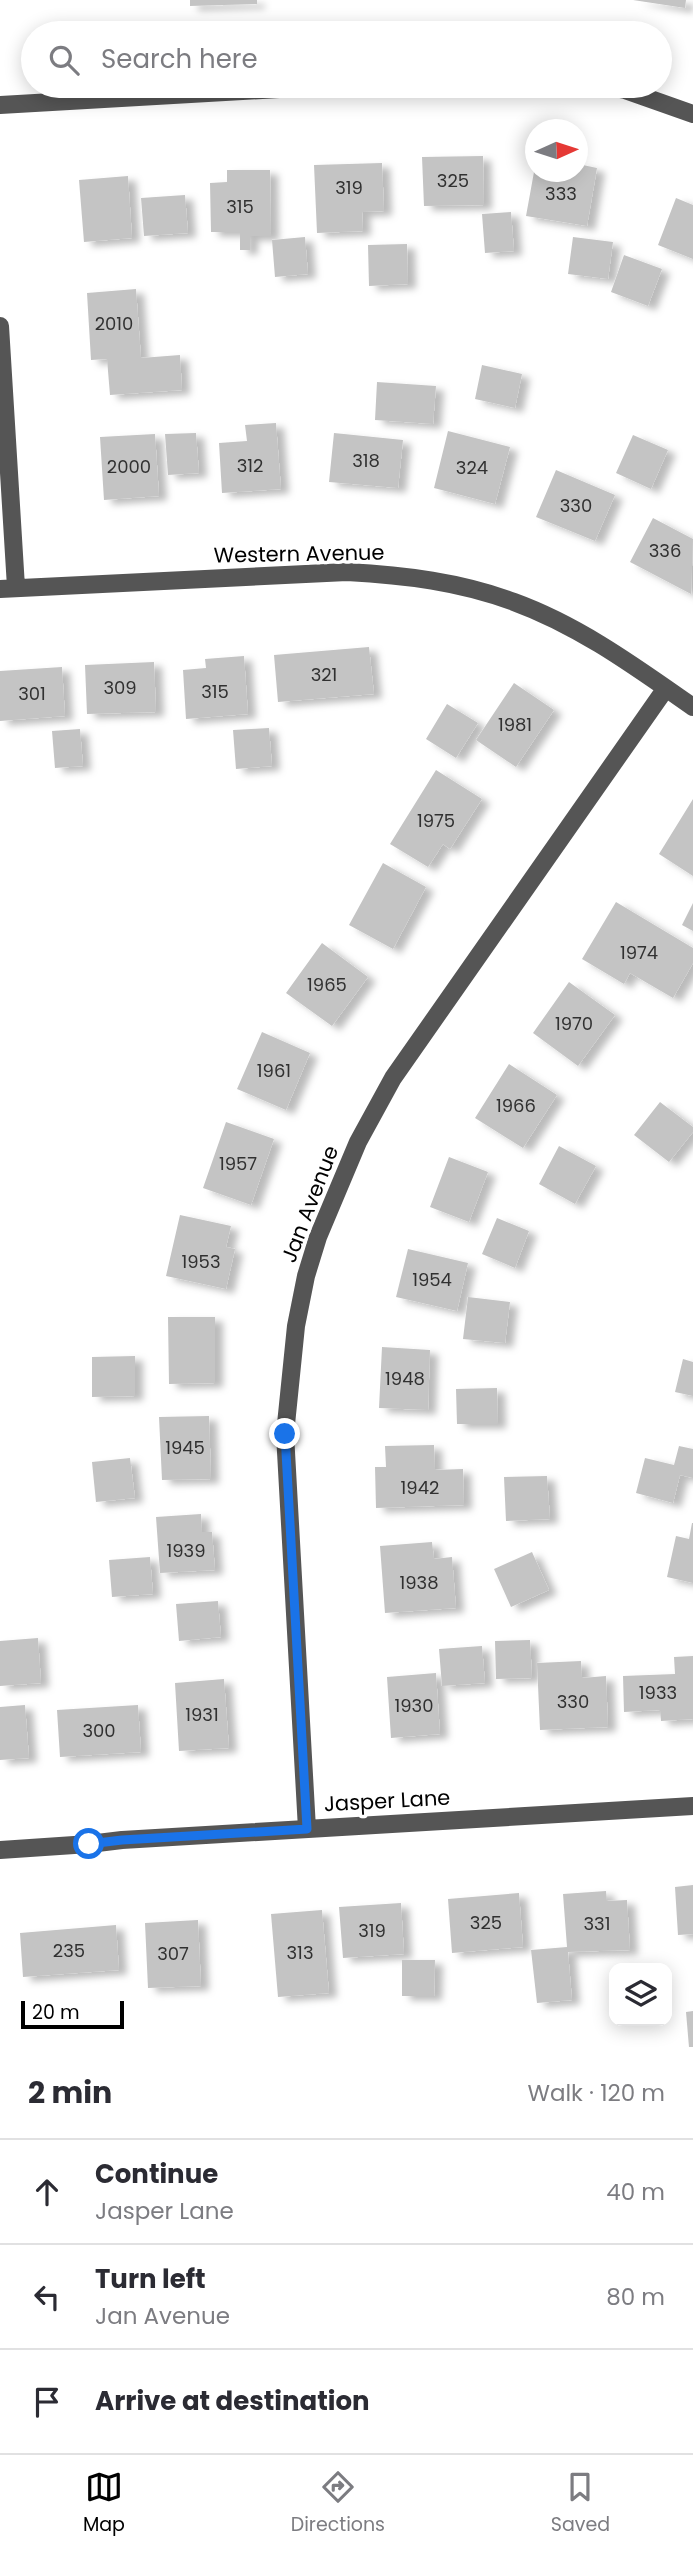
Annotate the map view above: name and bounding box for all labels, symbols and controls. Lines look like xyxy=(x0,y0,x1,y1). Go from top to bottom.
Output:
search box xyxy=(21,21,672,98)
icon: search xyxy=(45,41,83,79)
text: Search here xyxy=(101,41,258,77)
north arrow xyxy=(525,119,588,182)
house number: 325 xyxy=(437,168,469,193)
house number: 319 xyxy=(335,175,363,200)
house number: 333 xyxy=(545,181,577,206)
house number: 315 xyxy=(226,194,254,219)
house number: 2010 xyxy=(95,311,133,336)
house number: 318 xyxy=(352,448,380,473)
house number: 312 xyxy=(237,453,263,478)
house number: 2000 xyxy=(107,454,151,479)
house number: 324 xyxy=(456,455,488,480)
house number: 330 xyxy=(560,493,592,518)
street label: Western Avenue xyxy=(213,538,385,569)
house number: 336 xyxy=(649,538,681,563)
house number: 321 xyxy=(311,662,337,687)
house number: 309 xyxy=(103,675,137,700)
house number: 315 xyxy=(201,679,229,704)
house number: 301 xyxy=(18,681,46,706)
house number: 1981 xyxy=(498,712,532,737)
house number: 1975 xyxy=(417,808,455,833)
house number: 1974 xyxy=(620,940,658,965)
house number: 1965 xyxy=(307,972,347,997)
house number: 1970 xyxy=(555,1011,593,1036)
house number: 1961 xyxy=(257,1058,291,1083)
house number: 1966 xyxy=(496,1093,536,1118)
street label: Jan Avenue xyxy=(274,1141,345,1267)
house number: 1957 xyxy=(219,1151,257,1176)
house number: 1953 xyxy=(181,1249,221,1274)
house number: 1954 xyxy=(412,1267,452,1292)
house number: 1948 xyxy=(385,1366,425,1391)
route end xyxy=(269,1418,300,1449)
house number: 1945 xyxy=(165,1435,205,1460)
house number: 1942 xyxy=(401,1475,439,1500)
house number: 1939 xyxy=(166,1538,206,1563)
house number: 1938 xyxy=(399,1570,439,1595)
house number: 1933 xyxy=(639,1680,677,1705)
house number: 330 xyxy=(557,1689,589,1714)
house number: 1930 xyxy=(394,1693,434,1718)
house number: 1931 xyxy=(185,1702,219,1727)
house number: 300 xyxy=(82,1718,116,1743)
street label: Jasper Lane xyxy=(323,1783,451,1818)
route start xyxy=(73,1828,104,1859)
house number: 325 xyxy=(470,1910,502,1935)
house number: 331 xyxy=(584,1911,610,1936)
house number: 319 xyxy=(358,1918,386,1943)
house number: 235 xyxy=(53,1938,85,1963)
house number: 313 xyxy=(287,1940,313,1965)
house number: 307 xyxy=(157,1941,189,1966)
map controls xyxy=(609,1963,672,2026)
button: layers xyxy=(609,1963,672,2026)
scale bar xyxy=(21,1998,124,2030)
text: 20 m xyxy=(32,1999,80,2026)
text: 2 min xyxy=(28,2071,112,2114)
text: Walk · 120 m xyxy=(527,2077,665,2109)
text: Continue xyxy=(95,2156,218,2192)
icon: ahead xyxy=(28,2173,66,2211)
text: 40 m xyxy=(606,2176,665,2208)
text: Jasper Lane xyxy=(95,2195,234,2227)
text: Turn left xyxy=(95,2261,206,2297)
icon: left xyxy=(28,2278,66,2316)
text: 80 m xyxy=(606,2281,665,2313)
text: Jan Avenue xyxy=(95,2300,230,2332)
icon: arrive xyxy=(28,2383,66,2421)
text: Arrive at destination xyxy=(95,2383,370,2419)
tab: Map xyxy=(83,2468,125,2539)
tab: Directions xyxy=(291,2468,385,2539)
tab: Saved xyxy=(551,2468,610,2539)

